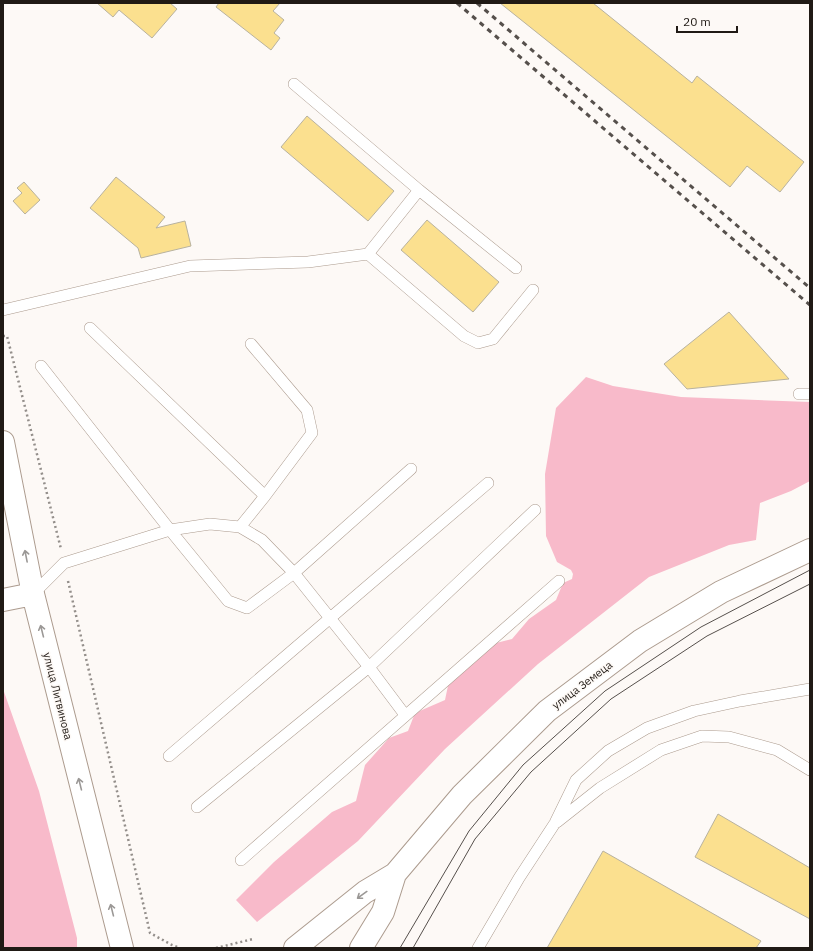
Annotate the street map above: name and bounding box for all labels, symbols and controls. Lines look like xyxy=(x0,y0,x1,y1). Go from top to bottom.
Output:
scale bar xyxy=(677,8,737,34)
text: 20 m xyxy=(683,14,711,29)
one-way arrow xyxy=(21,550,29,563)
one-way arrow xyxy=(38,625,46,638)
street label: улица Литвинова xyxy=(40,651,76,741)
street label: улица Земеца xyxy=(549,658,615,712)
one-way arrow xyxy=(76,778,84,791)
one-way arrow xyxy=(357,890,368,899)
one-way arrow xyxy=(108,904,115,917)

